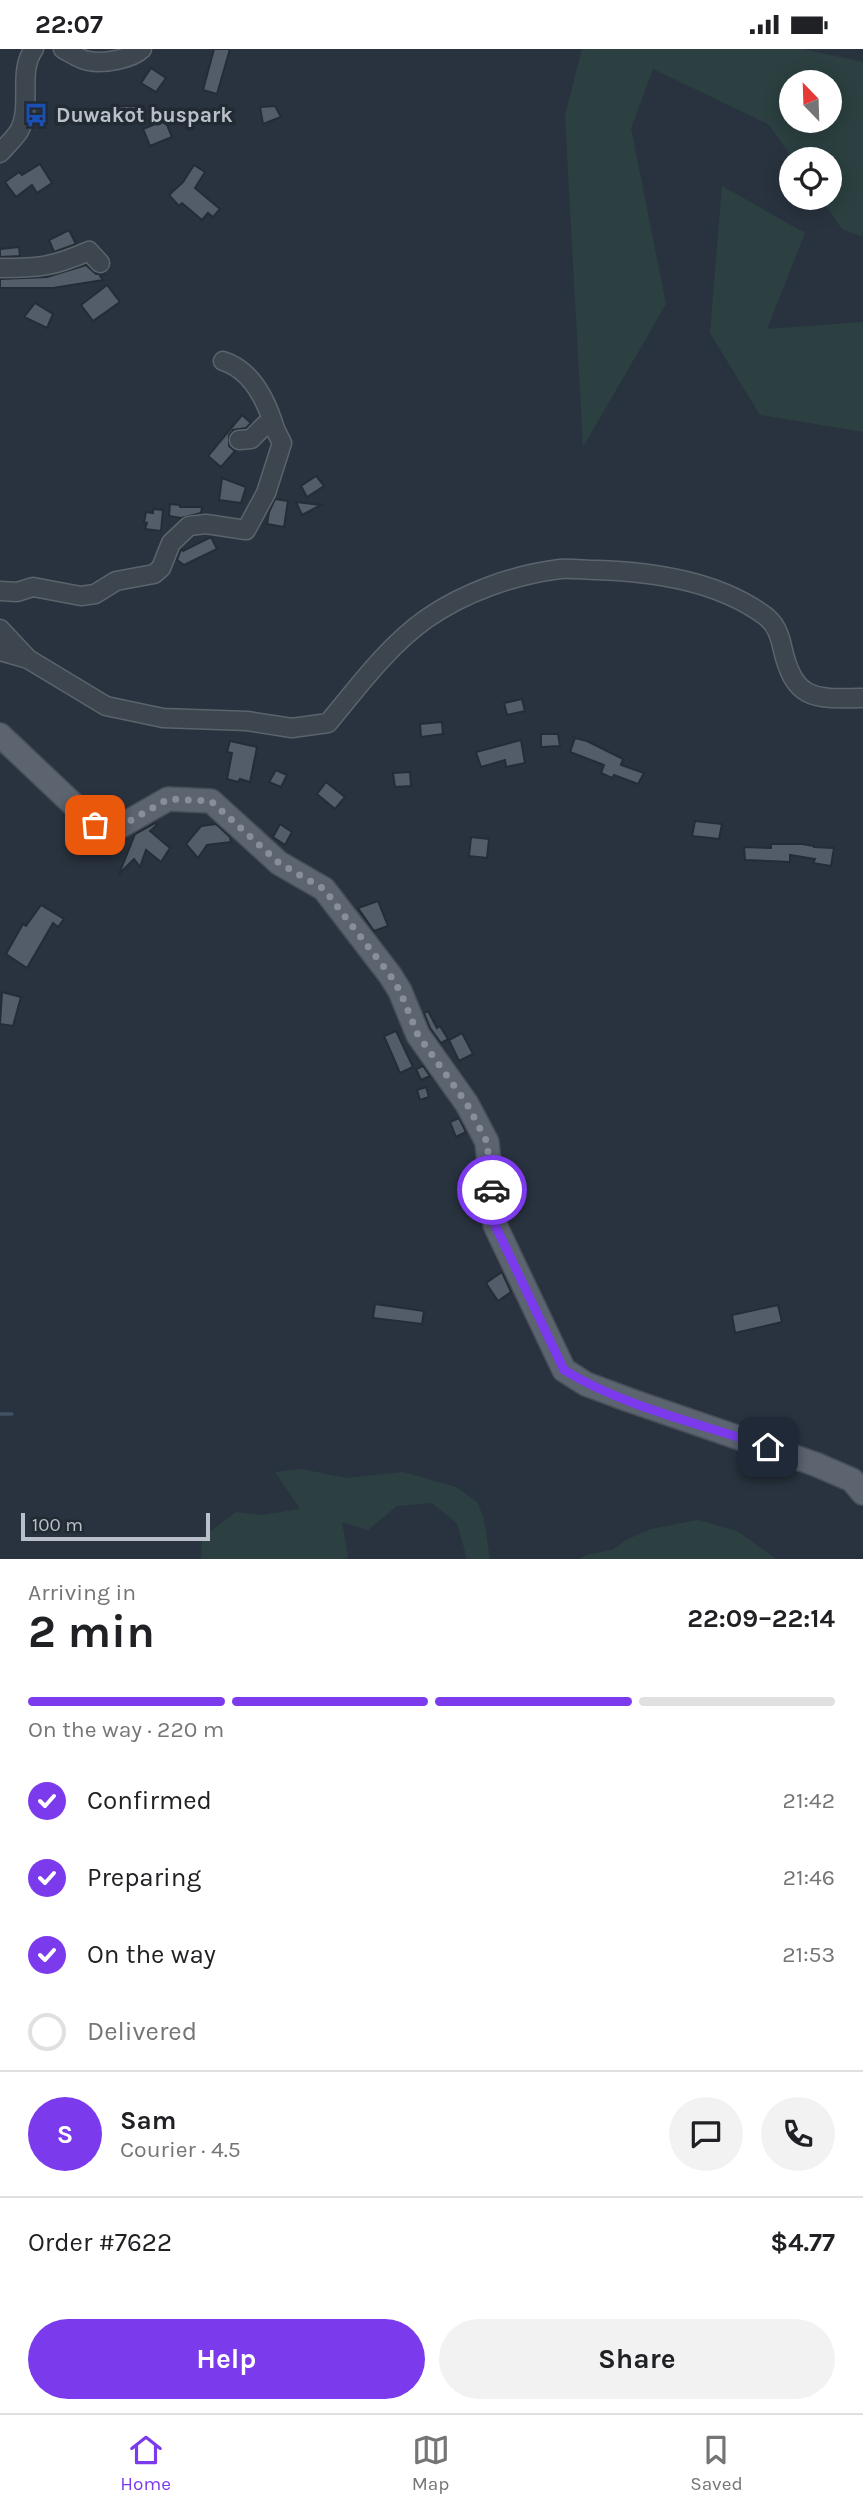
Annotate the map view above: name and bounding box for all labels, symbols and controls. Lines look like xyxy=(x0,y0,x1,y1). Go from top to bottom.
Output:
text: 22:07 xyxy=(35,9,103,40)
north arrow xyxy=(779,70,842,133)
map controls xyxy=(779,70,842,210)
bus stop icon: Duwakot buspark xyxy=(22,101,50,129)
place label: Duwakot buspark xyxy=(56,103,233,127)
button: locate xyxy=(779,147,842,210)
pin xyxy=(65,795,125,855)
icon: bag xyxy=(76,806,114,844)
courier xyxy=(457,1155,527,1225)
icon: car xyxy=(473,1171,511,1209)
pin xyxy=(738,1417,798,1477)
icon: home xyxy=(749,1428,787,1466)
scale bar xyxy=(21,1510,210,1542)
text: 100 m xyxy=(32,1514,83,1536)
text: Arriving in xyxy=(28,1579,136,1606)
text: 22:09–22:14 xyxy=(687,1603,835,1634)
text: 2 min xyxy=(28,1605,155,1659)
text: On the way · 220 m xyxy=(28,1716,224,1743)
icon: check xyxy=(28,1782,66,1820)
text: Confirmed xyxy=(87,1785,212,1816)
text: 21:42 xyxy=(783,1787,835,1814)
icon: check xyxy=(28,1859,66,1897)
text: Preparing xyxy=(87,1862,201,1893)
text: 21:46 xyxy=(783,1864,835,1891)
icon: check xyxy=(28,1936,66,1974)
text: On the way xyxy=(87,1939,216,1970)
text: 21:53 xyxy=(782,1941,835,1968)
text: Delivered xyxy=(87,2016,197,2047)
button: chat xyxy=(669,2097,743,2171)
button: phone xyxy=(761,2097,835,2171)
text: Sam xyxy=(120,2105,176,2136)
text: S xyxy=(57,2119,73,2150)
text: Courier · 4.5 xyxy=(120,2136,241,2163)
text: Order #7622 xyxy=(28,2227,172,2258)
text: $4.77 xyxy=(770,2227,835,2258)
button: Help xyxy=(28,2319,425,2399)
button: Share xyxy=(439,2319,835,2399)
tab: Home xyxy=(120,2431,171,2495)
tab: Map xyxy=(412,2431,450,2495)
tab: Saved xyxy=(690,2431,743,2495)

